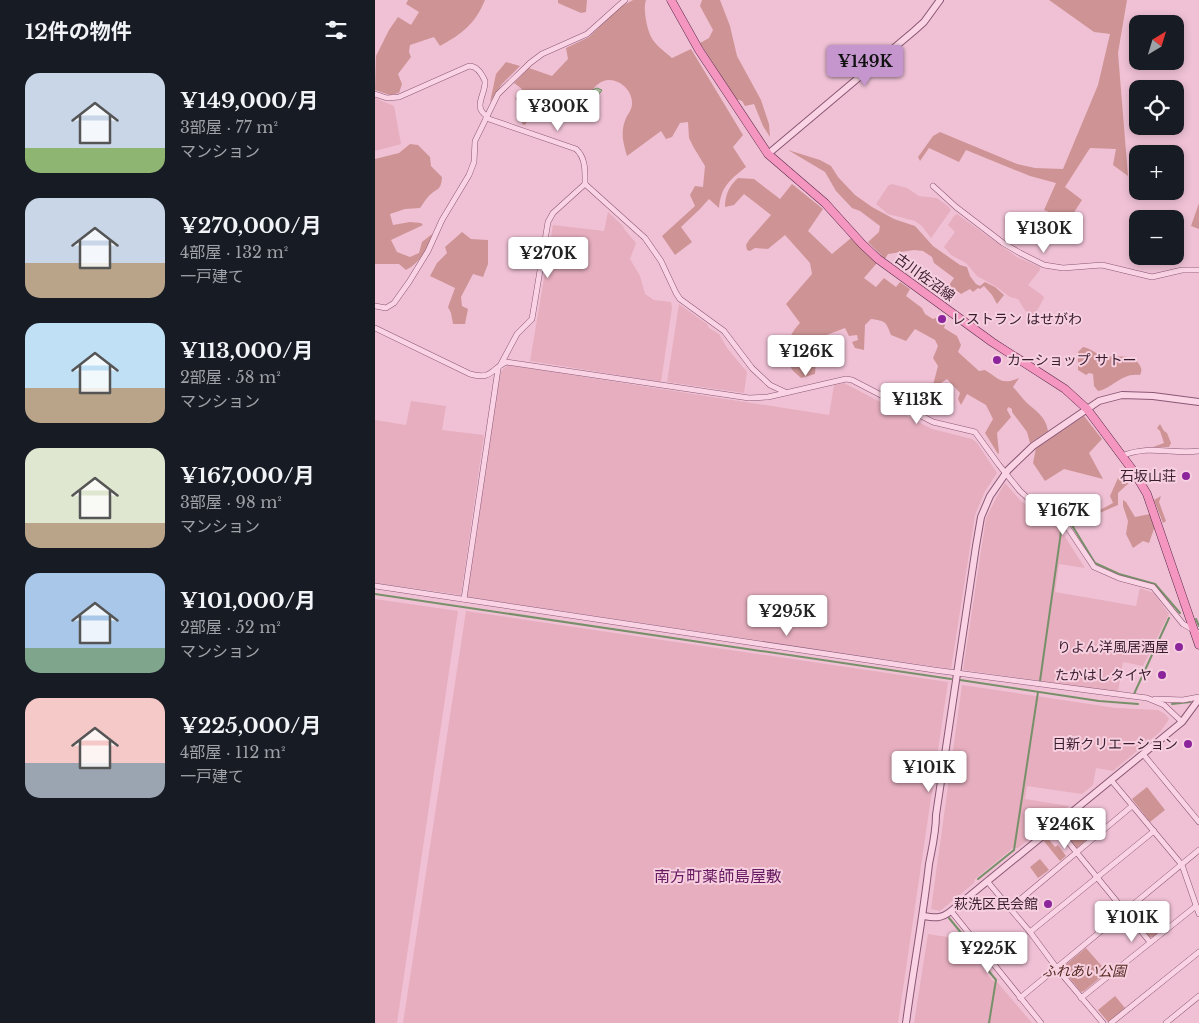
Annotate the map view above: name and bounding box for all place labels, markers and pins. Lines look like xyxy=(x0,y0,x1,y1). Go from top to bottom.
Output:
pin: ¥149K xyxy=(830,44,900,87)
pin: ¥300K xyxy=(523,90,593,132)
pin: ¥130K xyxy=(1009,212,1079,254)
pin: ¥270K xyxy=(513,236,583,279)
place label: レストラン はせがわ xyxy=(952,310,1082,328)
marker: レストラン はせがわ xyxy=(936,313,948,325)
pin: ¥126K xyxy=(771,334,841,377)
place label: カーショップ サトー xyxy=(1007,351,1137,369)
marker: カーショップ サトー xyxy=(991,354,1003,366)
pin: ¥113K xyxy=(882,382,952,425)
place label: 石坂山荘 xyxy=(1120,467,1176,485)
marker: 石坂山荘 xyxy=(1180,470,1192,482)
pin: ¥167K xyxy=(1028,494,1098,536)
pin: ¥295K xyxy=(752,594,822,637)
place label: りよん洋風居酒屋 xyxy=(1057,638,1169,656)
marker: りよん洋風居酒屋 xyxy=(1173,641,1185,653)
place label: たかはしタイヤ xyxy=(1055,666,1152,684)
marker: たかはしタイヤ xyxy=(1156,669,1168,681)
place label: 日新クリエーション xyxy=(1052,735,1178,753)
marker: 日新クリエーション xyxy=(1182,738,1194,750)
pin: ¥101K xyxy=(894,750,964,793)
pin: ¥246K xyxy=(1030,808,1100,850)
place label: 萩洗区民会館 xyxy=(954,895,1038,913)
marker: 萩洗区民会館 xyxy=(1042,898,1054,910)
pin: ¥101K xyxy=(1097,900,1167,943)
pin: ¥225K xyxy=(953,932,1023,974)

